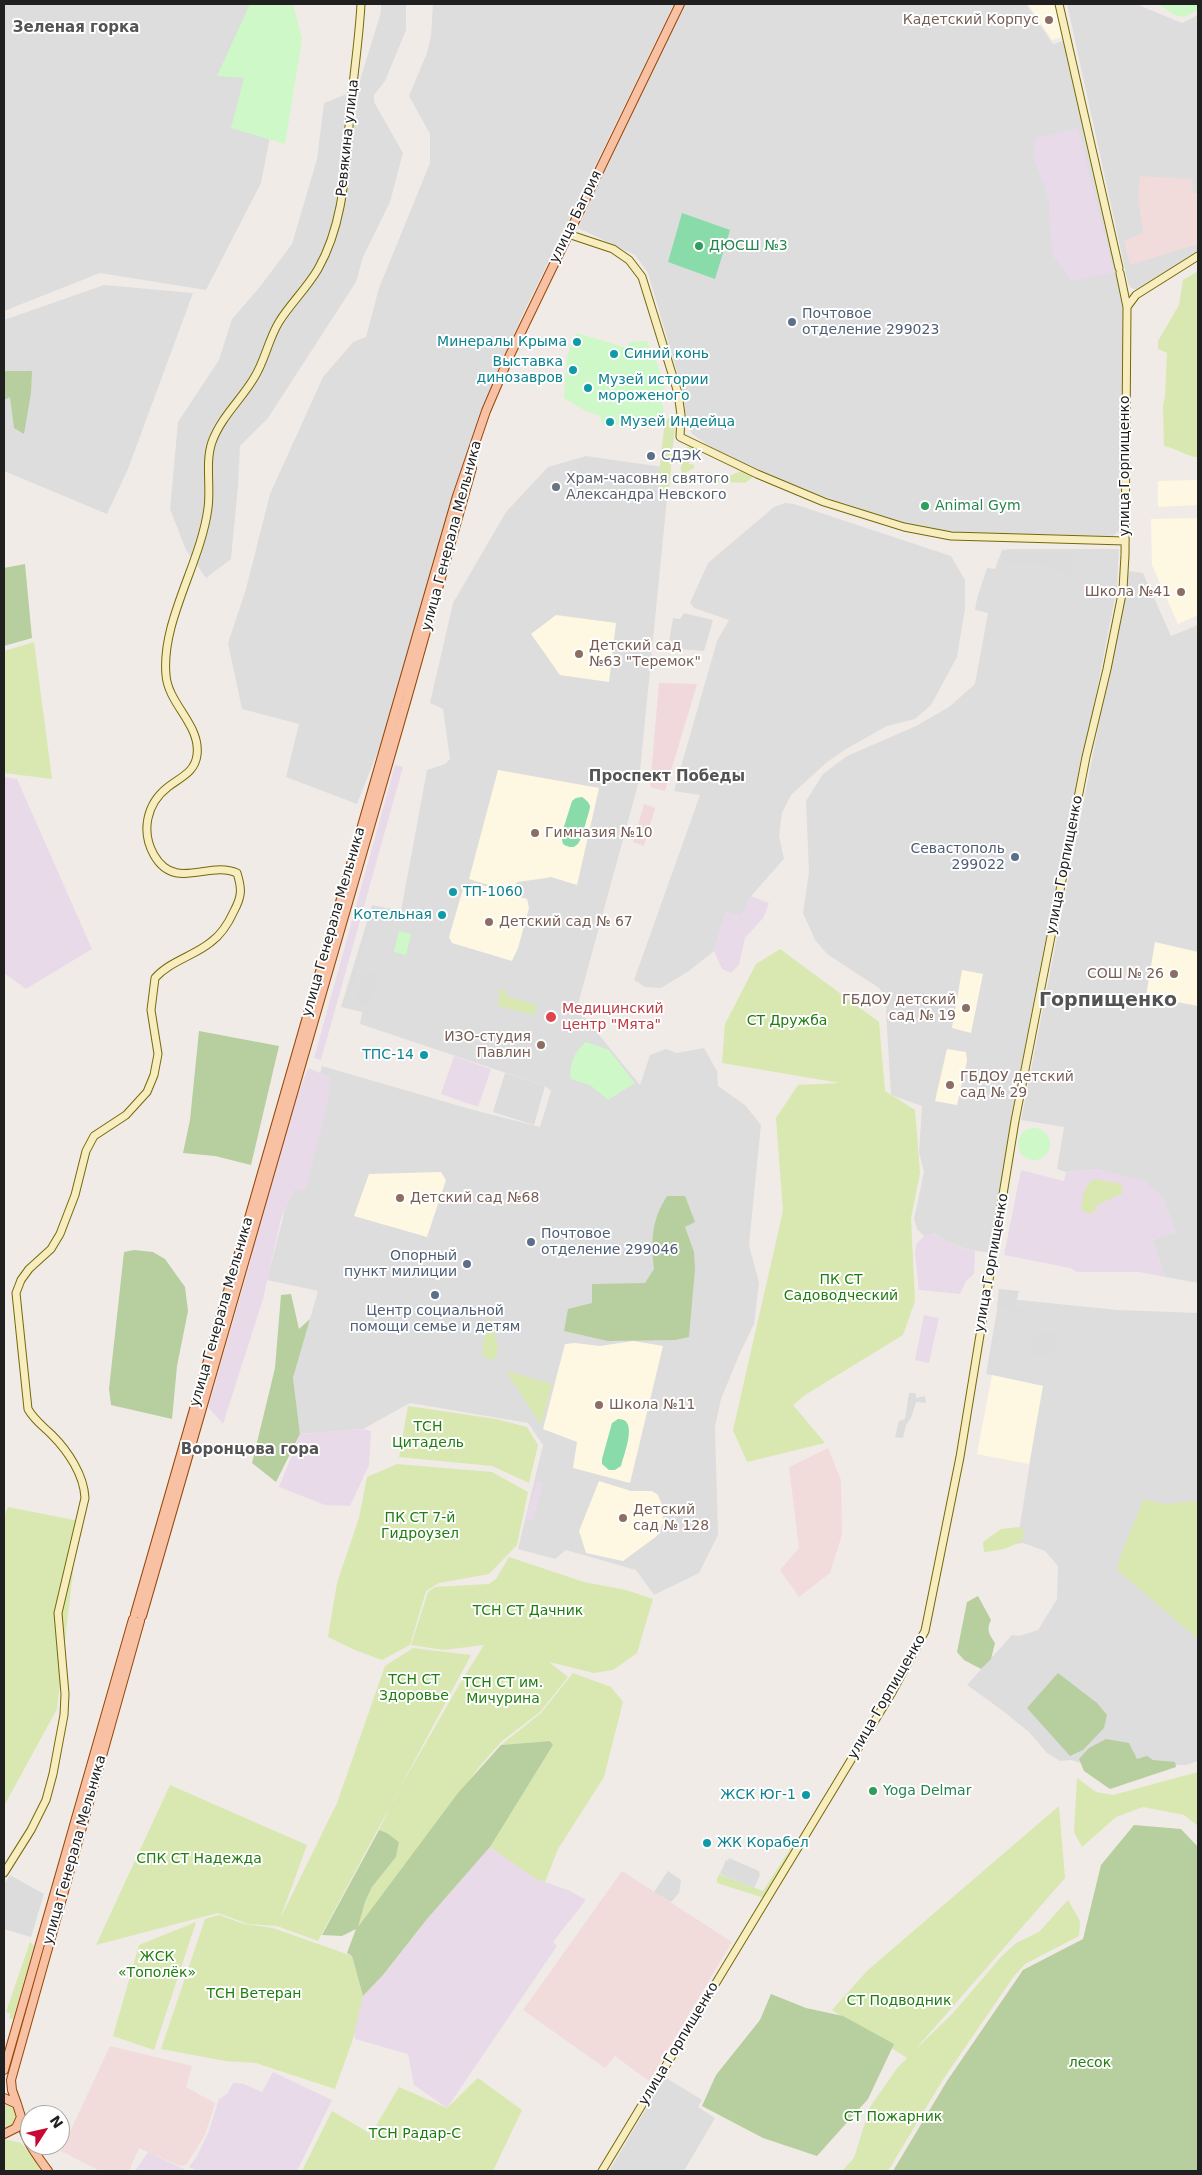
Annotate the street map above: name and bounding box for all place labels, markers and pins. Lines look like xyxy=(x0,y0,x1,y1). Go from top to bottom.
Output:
place label: Кадетский Корпус xyxy=(903,12,1039,28)
marker: Кадетский Корпус xyxy=(1043,14,1055,26)
place label: ДЮСШ №3 xyxy=(709,238,788,254)
marker: ДЮСШ №3 xyxy=(693,240,705,252)
place label: Почтовое отделение 299023 xyxy=(802,306,939,338)
marker: Почтовое отделение 299023 xyxy=(786,316,798,328)
place label: Минералы Крыма xyxy=(437,334,567,350)
marker: Минералы Крыма xyxy=(571,336,583,348)
place label: Синий конь xyxy=(624,346,709,362)
marker: Синий конь xyxy=(608,348,620,360)
place label: Выставка динозавров xyxy=(477,354,563,387)
marker: Выставка динозавров xyxy=(567,364,579,376)
place label: Музей истории мороженого xyxy=(598,372,709,404)
marker: Музей истории мороженого xyxy=(582,382,594,394)
place label: Музей Индейца xyxy=(620,414,735,430)
marker: Музей Индейца xyxy=(604,416,616,428)
place label: СДЭК xyxy=(661,448,701,464)
marker: СДЭК xyxy=(645,450,657,462)
place label: Храм-часовня святого Александра Невского xyxy=(566,471,729,504)
marker: Храм-часовня святого Александра Невского xyxy=(550,481,562,493)
place label: Animal Gym xyxy=(935,498,1021,514)
marker: Animal Gym xyxy=(919,500,931,512)
place label: Школа №41 xyxy=(1085,584,1171,600)
marker: Школа №41 xyxy=(1175,586,1187,598)
place label: Детский сад №63 "Теремок" xyxy=(589,638,701,670)
marker: Детский сад №63 "Теремок" xyxy=(573,648,585,660)
place label: Гимназия №10 xyxy=(545,825,653,841)
marker: Гимназия №10 xyxy=(529,827,541,839)
place label: Севастополь 299022 xyxy=(910,841,1005,874)
marker: Севастополь 299022 xyxy=(1009,851,1021,863)
place label: ТП-1060 xyxy=(463,884,523,900)
marker: ТП-1060 xyxy=(447,886,459,898)
place label: Котельная xyxy=(353,907,432,923)
marker: Котельная xyxy=(436,909,448,921)
place label: Детский сад № 67 xyxy=(499,914,633,930)
marker: Детский сад № 67 xyxy=(483,916,495,928)
place label: СОШ № 26 xyxy=(1087,966,1164,982)
marker: СОШ № 26 xyxy=(1168,968,1180,980)
place label: ГБДОУ детский сад № 19 xyxy=(842,992,956,1024)
place label: Медицинский центр "Мята" xyxy=(562,1001,664,1034)
marker: ГБДОУ детский сад № 19 xyxy=(960,1002,972,1014)
marker: Медицинский центр "Мята" xyxy=(544,1010,558,1024)
place label: ИЗО-студия Павлин xyxy=(444,1029,531,1062)
marker: ИЗО-студия Павлин xyxy=(535,1039,547,1051)
place label: ТПС-14 xyxy=(362,1047,414,1063)
marker: ТПС-14 xyxy=(418,1049,430,1061)
place label: ГБДОУ детский сад № 29 xyxy=(960,1069,1074,1102)
marker: ГБДОУ детский сад № 29 xyxy=(944,1079,956,1091)
place label: Детский сад №68 xyxy=(410,1190,539,1206)
marker: Детский сад №68 xyxy=(394,1192,406,1204)
place label: Почтовое отделение 299046 xyxy=(541,1226,678,1258)
marker: Почтовое отделение 299046 xyxy=(525,1236,537,1248)
place label: Опорный пункт милиции xyxy=(344,1248,457,1280)
marker: Опорный пункт милиции xyxy=(461,1258,473,1270)
marker: Центр социальной помощи семье и детям xyxy=(429,1289,441,1301)
place label: Центр социальной помощи семье и детям xyxy=(350,1303,520,1335)
place label: Школа №11 xyxy=(609,1397,695,1413)
marker: Школа №11 xyxy=(593,1399,605,1411)
place label: Детский сад № 128 xyxy=(633,1502,709,1534)
marker: Детский сад № 128 xyxy=(617,1512,629,1524)
place label: Yoga Delmar xyxy=(883,1783,971,1799)
marker: Yoga Delmar xyxy=(867,1785,879,1797)
place label: ЖСК Юг-1 xyxy=(720,1787,796,1803)
marker: ЖСК Юг-1 xyxy=(800,1789,812,1801)
place label: ЖК Корабел xyxy=(717,1835,809,1851)
marker: ЖК Корабел xyxy=(701,1837,713,1849)

